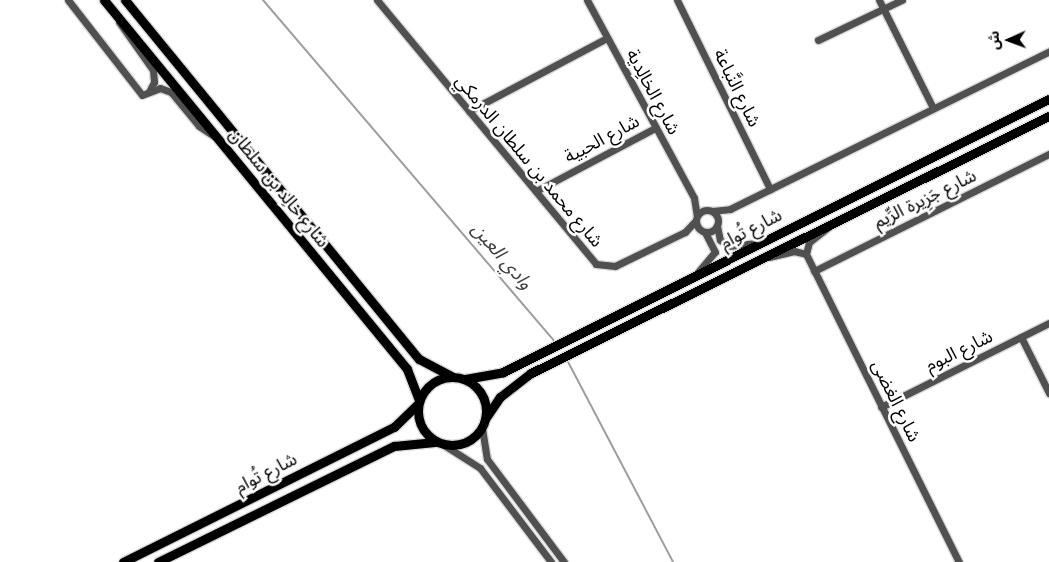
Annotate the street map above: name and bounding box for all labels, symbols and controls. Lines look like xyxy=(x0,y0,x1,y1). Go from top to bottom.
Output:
north arrow xyxy=(984,15,1034,65)
text: ش xyxy=(986,31,1002,50)
street label: شارع الخالِدية xyxy=(621,46,685,138)
street label: شارع النَّباعة xyxy=(709,46,765,130)
street label: شارع محمد بن سلطان الدرمكي xyxy=(451,70,607,252)
street label: شارع الحبية xyxy=(561,110,643,168)
street label: شارع خالِد بن سلطان xyxy=(224,124,334,252)
street label: شارع جَزِيرة الرِّيم xyxy=(870,165,980,233)
street label: شارع تُوام xyxy=(716,204,786,254)
water label: وادي العين xyxy=(467,218,537,294)
street label: شارع البوم xyxy=(922,326,996,376)
street label: شارع الغضى xyxy=(867,357,925,445)
street label: شارع تُوام xyxy=(231,448,301,498)

